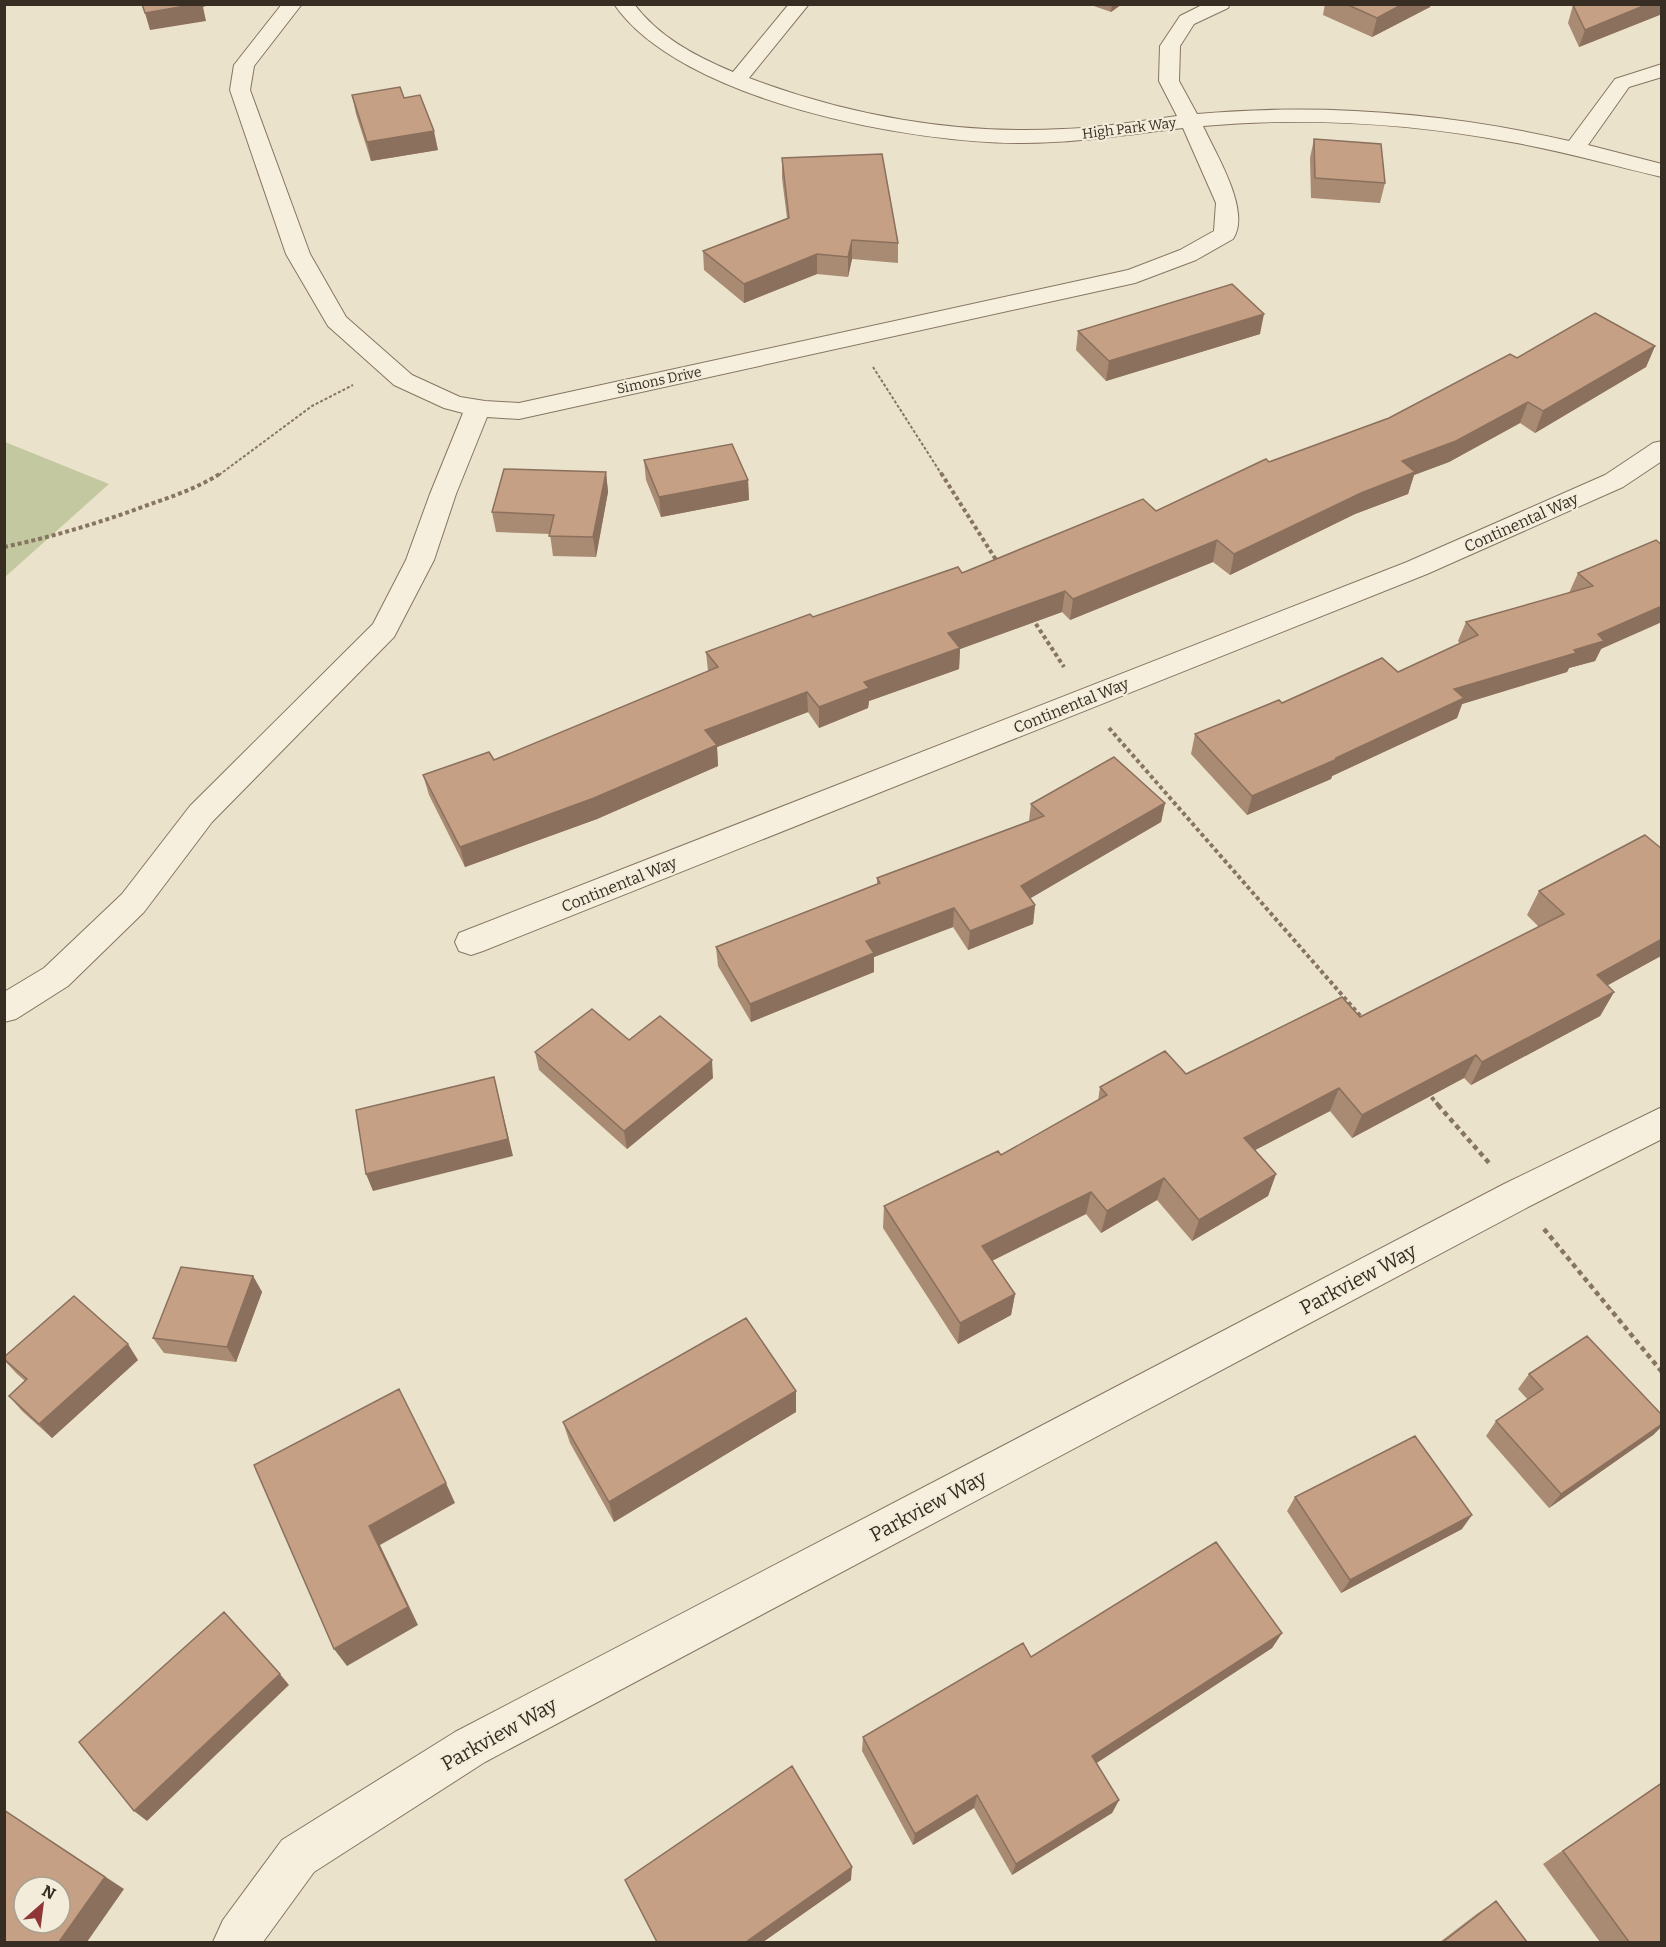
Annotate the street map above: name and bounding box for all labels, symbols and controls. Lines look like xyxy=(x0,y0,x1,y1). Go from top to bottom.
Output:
street label: High Park Way xyxy=(1081,114,1178,143)
street label: Simons Drive xyxy=(615,363,703,398)
street label: Continental Way xyxy=(1461,489,1582,556)
street label: Continental Way xyxy=(1011,673,1132,737)
street label: Continental Way xyxy=(559,852,680,916)
street label: Parkview Way xyxy=(1296,1238,1421,1320)
street label: Parkview Way xyxy=(866,1465,991,1547)
street label: Parkview Way xyxy=(437,1692,561,1776)
north arrow xyxy=(12,1875,72,1935)
text: N xyxy=(39,1881,59,1903)

